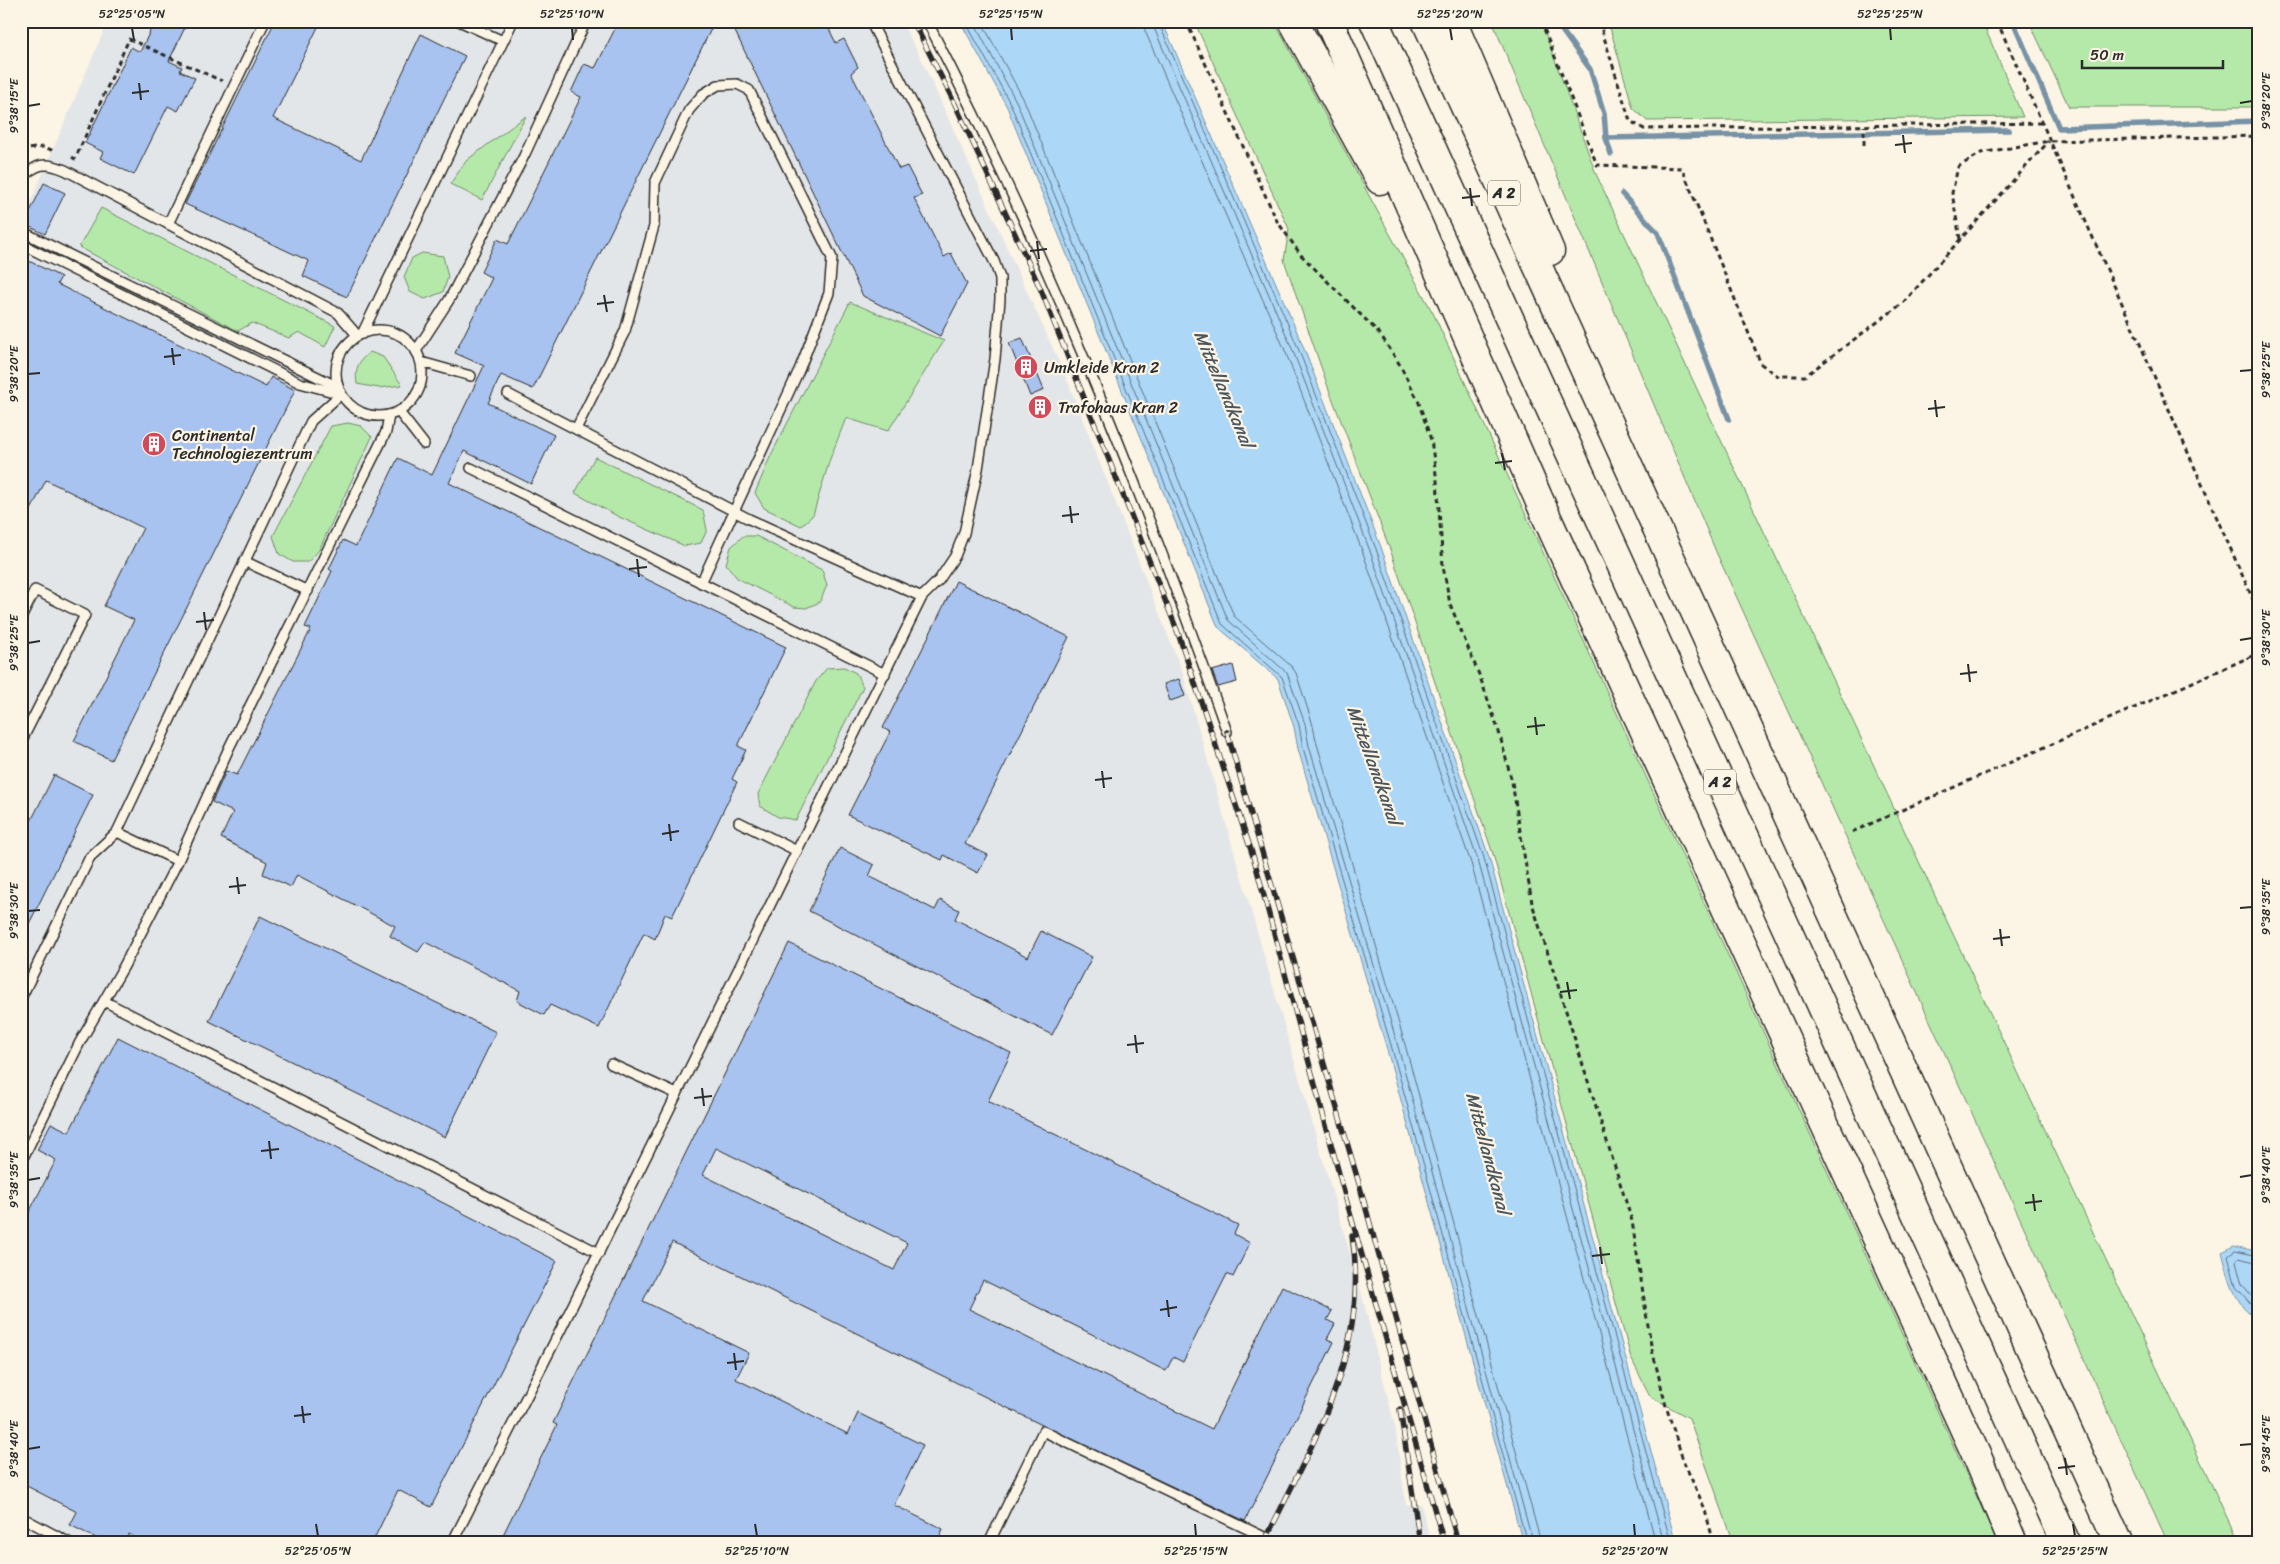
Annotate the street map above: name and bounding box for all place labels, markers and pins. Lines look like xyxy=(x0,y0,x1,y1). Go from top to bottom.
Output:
place label: Umkleide Kran 2 xyxy=(1044,353,1159,382)
building icon: Umkleide Kran 2 xyxy=(1013,354,1039,380)
place label: Trafohaus Kran 2 xyxy=(1058,393,1178,422)
building icon: Trafohaus Kran 2 xyxy=(1027,394,1053,420)
place label: Continental Technologiezentrum xyxy=(172,421,312,468)
building icon: Continental Technologiezentrum xyxy=(141,431,167,457)

